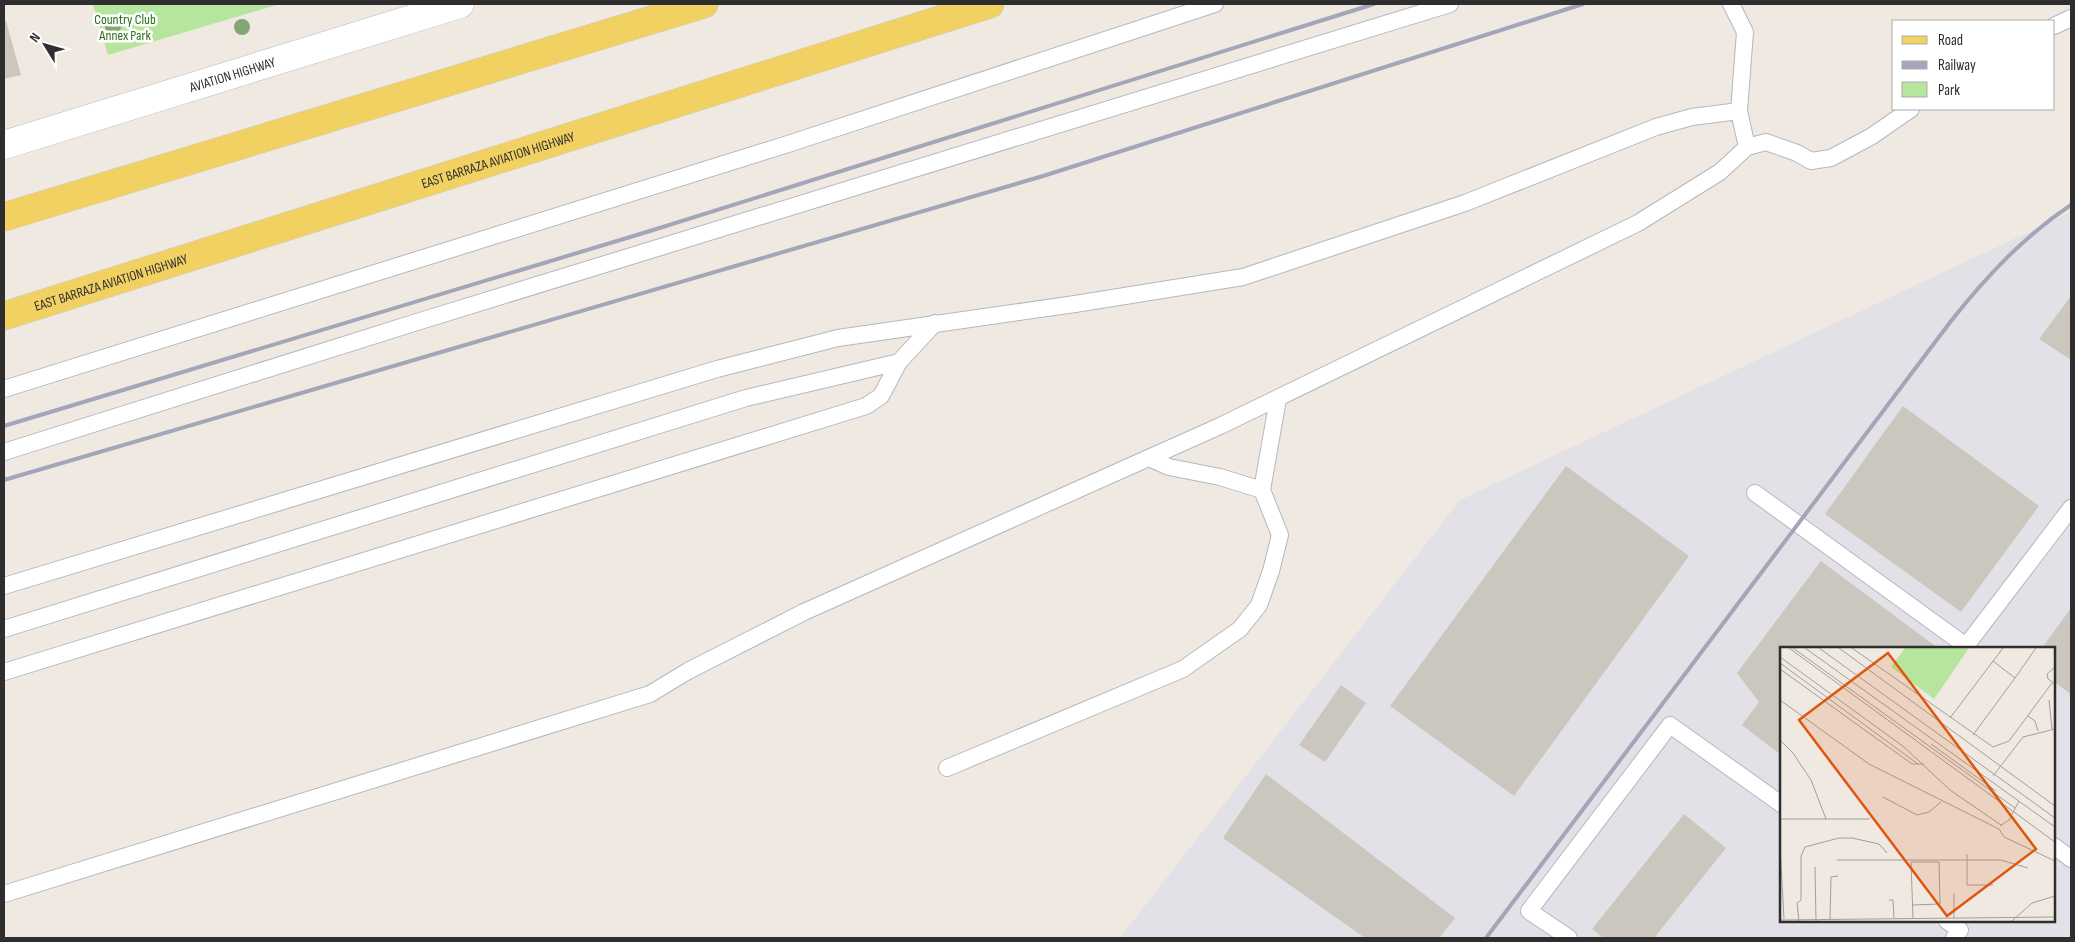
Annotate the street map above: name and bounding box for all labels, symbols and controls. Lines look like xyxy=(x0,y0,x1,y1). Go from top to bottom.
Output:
park label: Country Club Annex Park xyxy=(94,11,156,44)
north arrow xyxy=(20,20,70,70)
legend xyxy=(1892,20,2055,110)
text: N xyxy=(26,29,44,46)
text: Road xyxy=(1938,31,1963,50)
street label: AVIATION HIGHWAY xyxy=(186,54,278,96)
text: Railway xyxy=(1938,56,1976,75)
text: Park xyxy=(1938,81,1960,100)
street label: EAST BARRAZA AVIATION HIGHWAY xyxy=(419,128,577,192)
street label: EAST BARRAZA AVIATION HIGHWAY xyxy=(32,250,190,315)
inset map xyxy=(1780,647,2055,922)

